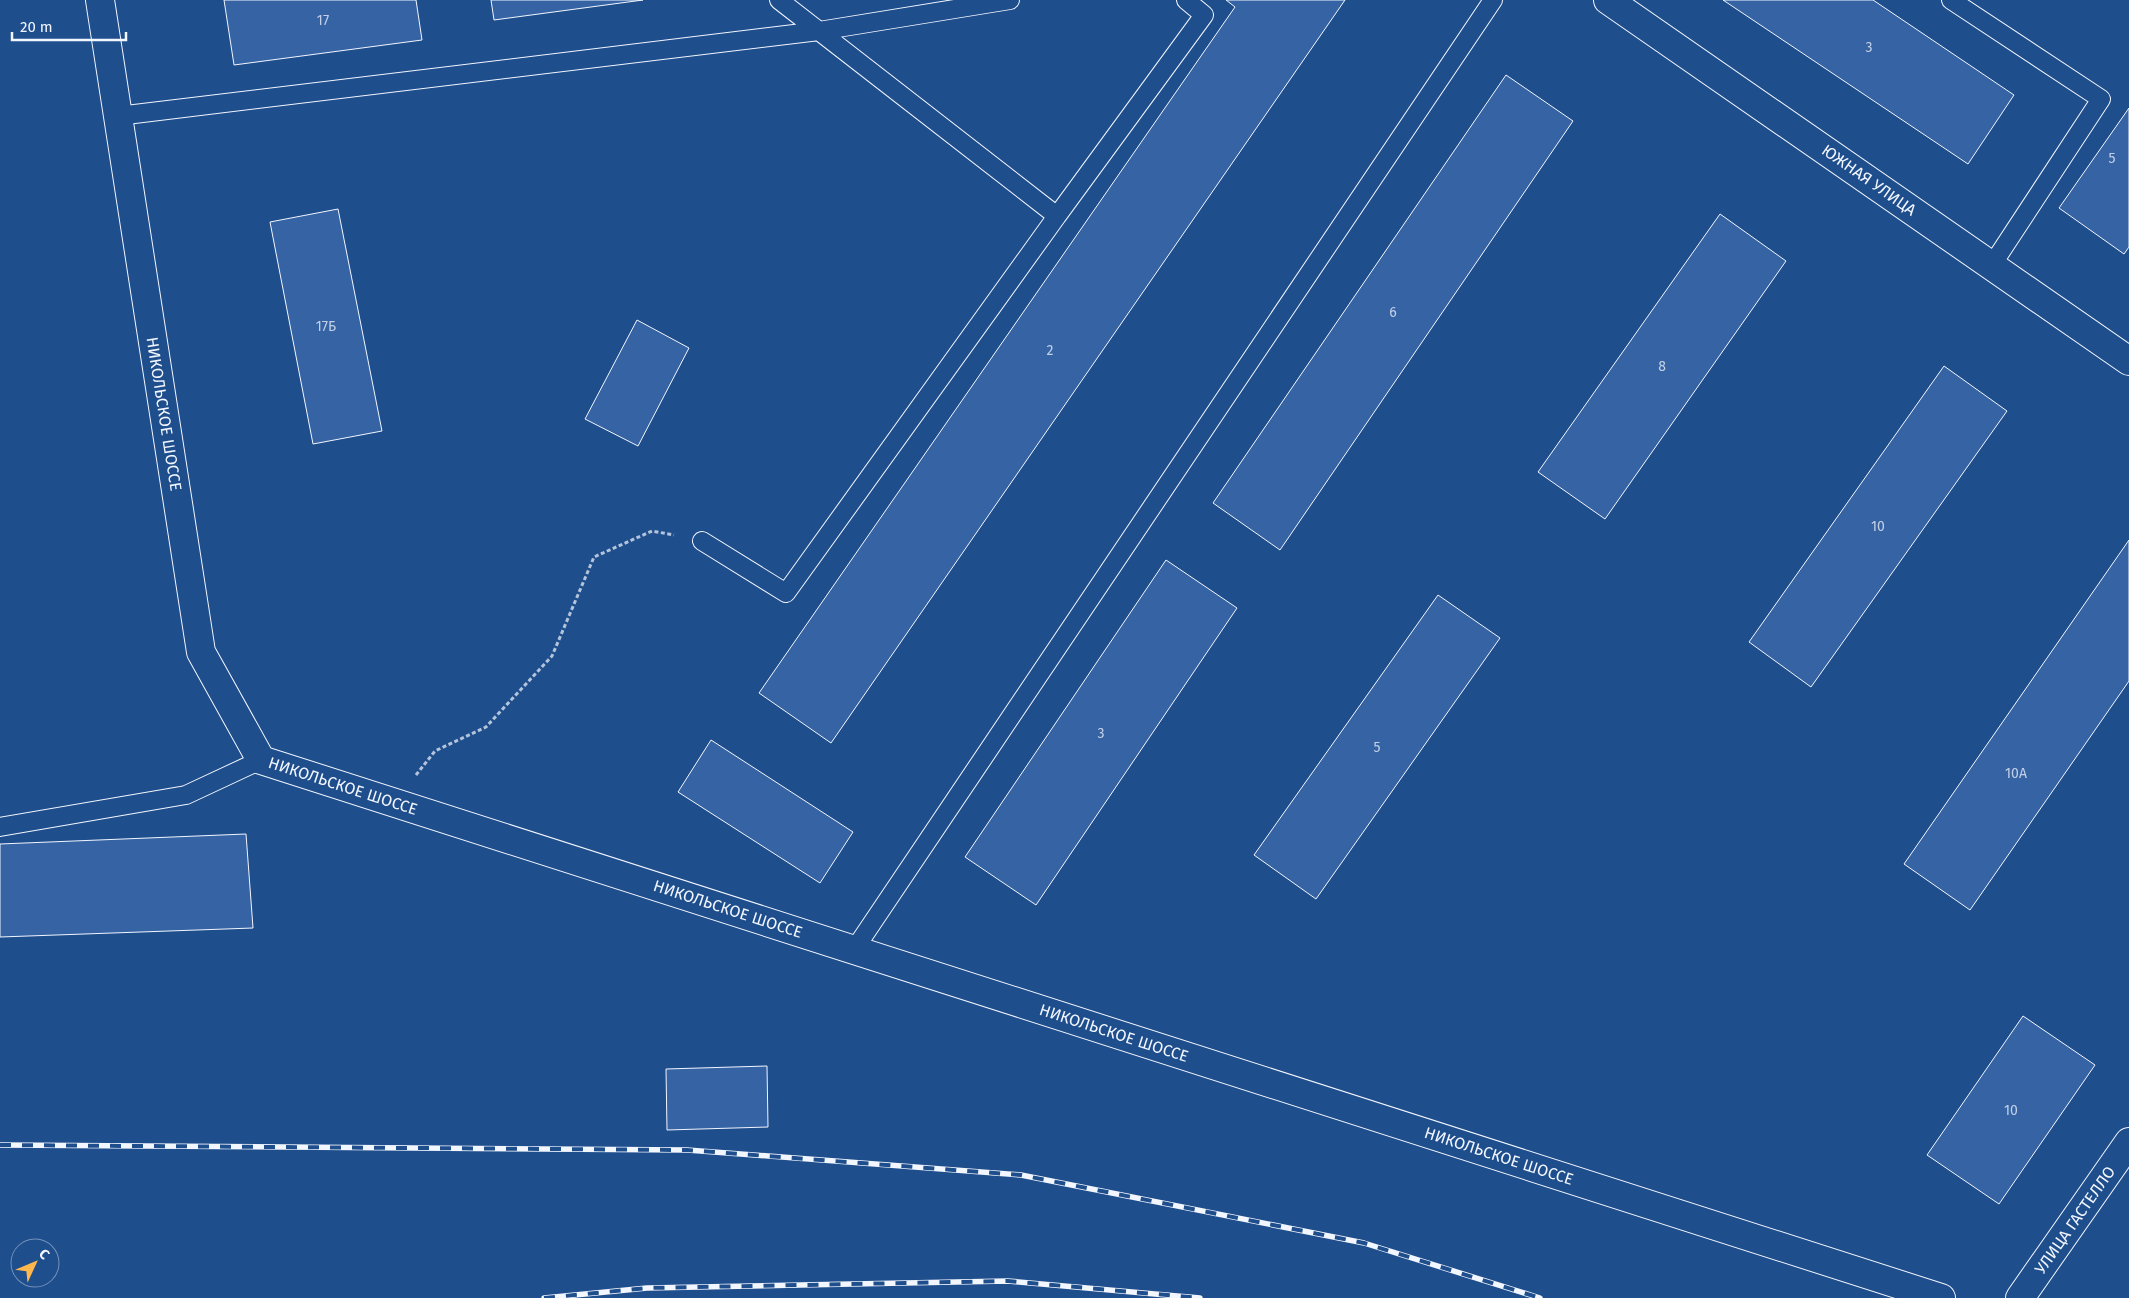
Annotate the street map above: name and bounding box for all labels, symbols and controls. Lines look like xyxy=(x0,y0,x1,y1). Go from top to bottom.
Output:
scale bar xyxy=(12,10,126,42)
house number: 17 xyxy=(317,12,329,29)
text: 20 m xyxy=(20,18,53,36)
house number: 3 xyxy=(1866,39,1873,56)
street label: ЮЖНАЯ УЛИЦА xyxy=(1818,140,1921,220)
house number: 5 xyxy=(2108,150,2116,167)
house number: 6 xyxy=(1389,304,1397,321)
house number: 17Б xyxy=(316,318,336,335)
street label: НИКОЛЬСКОЕ ШОССЕ xyxy=(142,336,186,492)
house number: 2 xyxy=(1047,342,1054,359)
house number: 8 xyxy=(1658,358,1666,375)
house number: 10 xyxy=(1871,518,1885,535)
house number: 3 xyxy=(1098,725,1105,742)
house number: 5 xyxy=(1373,739,1381,756)
street label: НИКОЛЬСКОЕ ШОССЕ xyxy=(266,753,420,819)
house number: 10А xyxy=(2005,765,2027,782)
street label: НИКОЛЬСКОЕ ШОССЕ xyxy=(651,876,805,942)
street label: НИКОЛЬСКОЕ ШОССЕ xyxy=(1037,1000,1191,1066)
house number: 10 xyxy=(2004,1102,2018,1119)
street label: НИКОЛЬСКОЕ ШОССЕ xyxy=(1422,1123,1576,1189)
street label: УЛИЦА ГАСТЕЛЛО xyxy=(2031,1162,2119,1278)
north arrow xyxy=(10,1238,60,1288)
text: С xyxy=(35,1246,53,1263)

